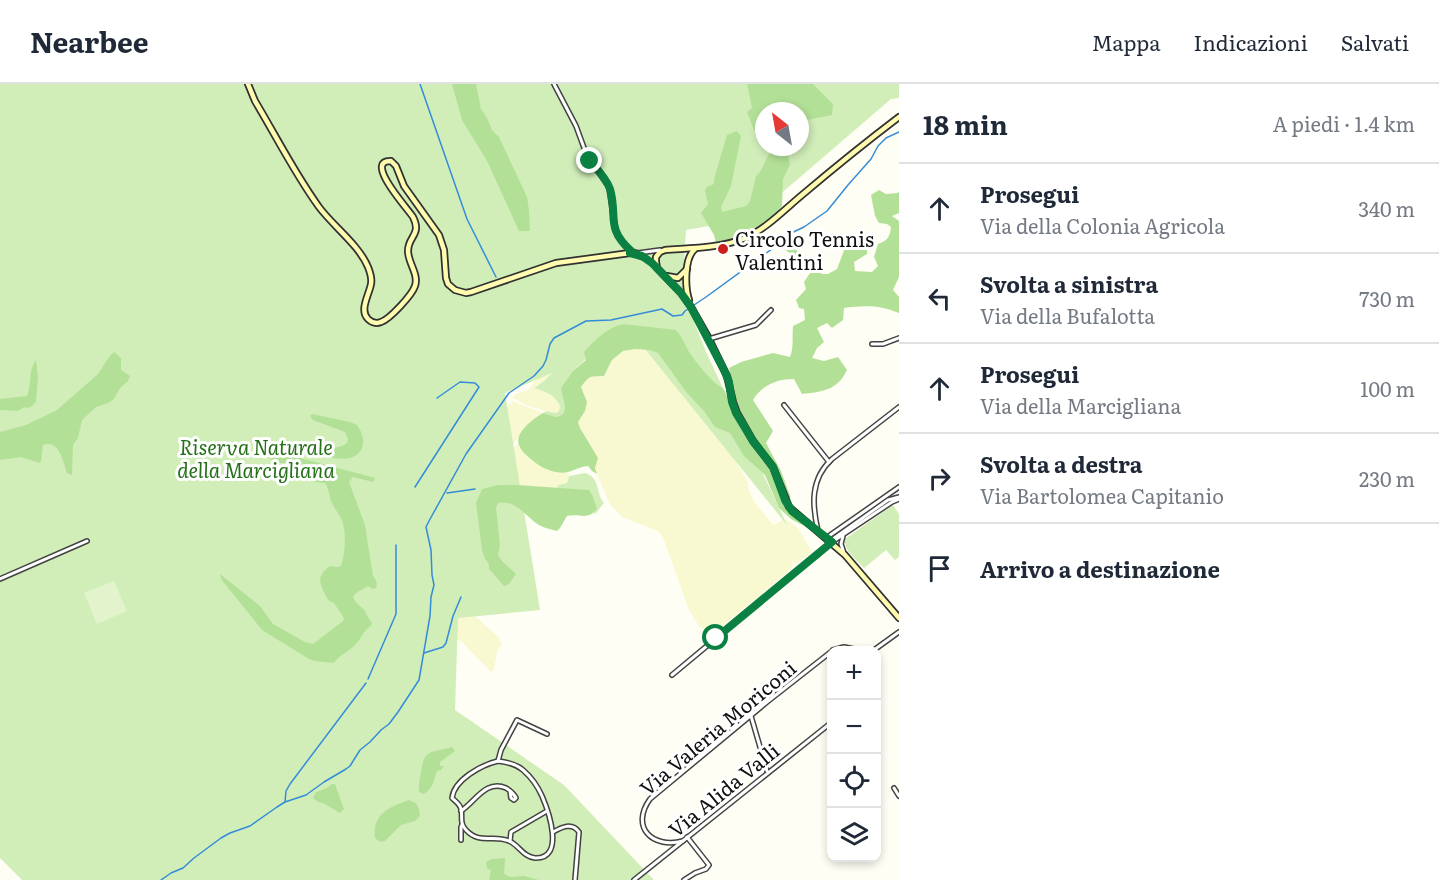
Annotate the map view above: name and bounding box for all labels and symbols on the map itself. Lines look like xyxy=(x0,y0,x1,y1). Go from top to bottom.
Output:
north arrow xyxy=(755,102,809,156)
route end xyxy=(576,147,602,173)
place label: Circolo Tennis Valentini xyxy=(735,223,874,276)
marker: Circolo Tennis Valentini xyxy=(716,242,730,256)
park label: Riserva Naturale della Marcigliana xyxy=(177,431,335,484)
route start xyxy=(702,624,728,650)
street label: Via Valeria Moriconi xyxy=(632,652,802,802)
street label: Via Alida Valli xyxy=(661,735,785,843)

